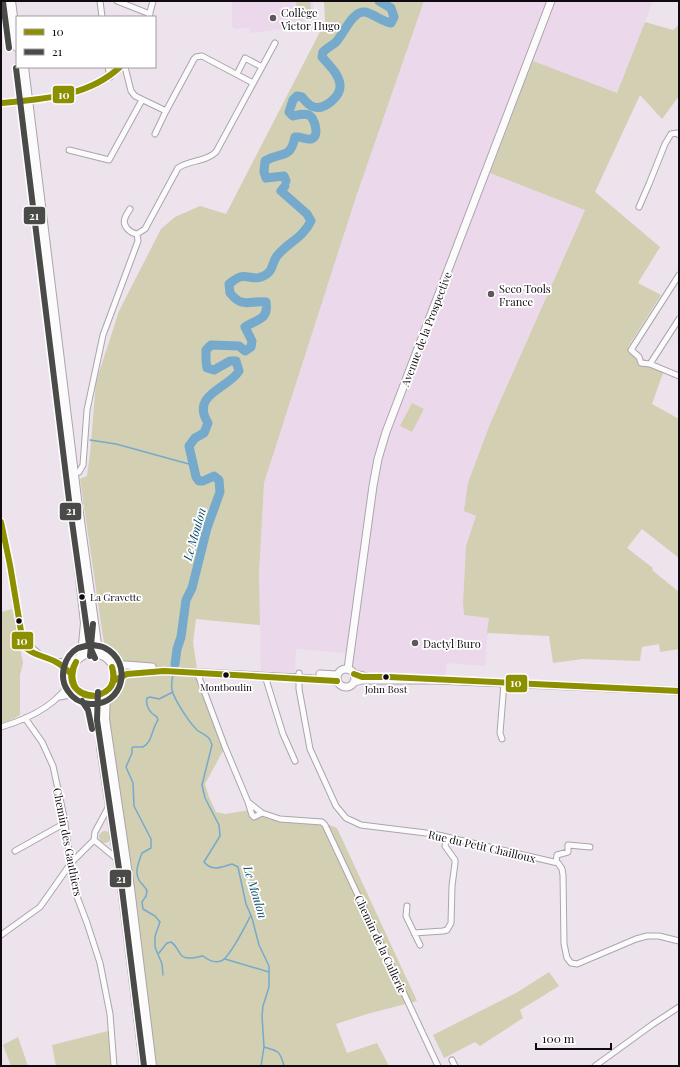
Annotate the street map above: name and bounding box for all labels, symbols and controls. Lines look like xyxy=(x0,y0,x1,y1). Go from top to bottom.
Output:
place label: Collège Victor Hugo xyxy=(280,5,340,33)
marker: Collège Victor Hugo xyxy=(268,13,278,23)
legend xyxy=(16,16,156,68)
text: 10 xyxy=(52,23,64,39)
text: 21 xyxy=(52,43,63,59)
line badge: 10 xyxy=(52,85,75,104)
text: 10 xyxy=(58,87,70,102)
line badge: 21 xyxy=(23,206,46,225)
text: 21 xyxy=(29,208,39,223)
street label: Avenue de la Prospective xyxy=(397,269,455,390)
place label: Seco Tools France xyxy=(499,281,551,309)
marker: Seco Tools France xyxy=(486,289,496,299)
line badge: 21 xyxy=(59,502,82,521)
text: 21 xyxy=(66,503,76,518)
water label: Le Moulon xyxy=(179,506,209,563)
place label: La Gravette xyxy=(90,590,141,604)
marker: La Gravette xyxy=(77,592,87,602)
unlabelled marker xyxy=(14,616,24,626)
line badge: 10 xyxy=(11,631,34,650)
text: 10 xyxy=(16,633,28,648)
place label: Dactyl Buro xyxy=(423,636,481,651)
marker: Dactyl Buro xyxy=(410,638,420,648)
marker: Montboulin xyxy=(221,670,231,680)
marker: John Bost xyxy=(381,672,391,682)
line badge: 10 xyxy=(505,674,528,693)
text: 10 xyxy=(510,675,522,690)
place label: Montboulin xyxy=(200,680,252,694)
place label: John Bost xyxy=(364,682,408,696)
street label: Chemin des Gauthiers xyxy=(50,787,86,898)
street label: Rue du Petit Chailloux xyxy=(427,826,537,866)
water label: Le Moulon xyxy=(240,863,272,920)
line badge: 21 xyxy=(109,869,132,888)
text: 21 xyxy=(116,871,126,886)
street label: Chemin de la Cullerie xyxy=(352,892,411,996)
scale bar xyxy=(536,1025,611,1051)
text: 100 m xyxy=(542,1030,575,1046)

